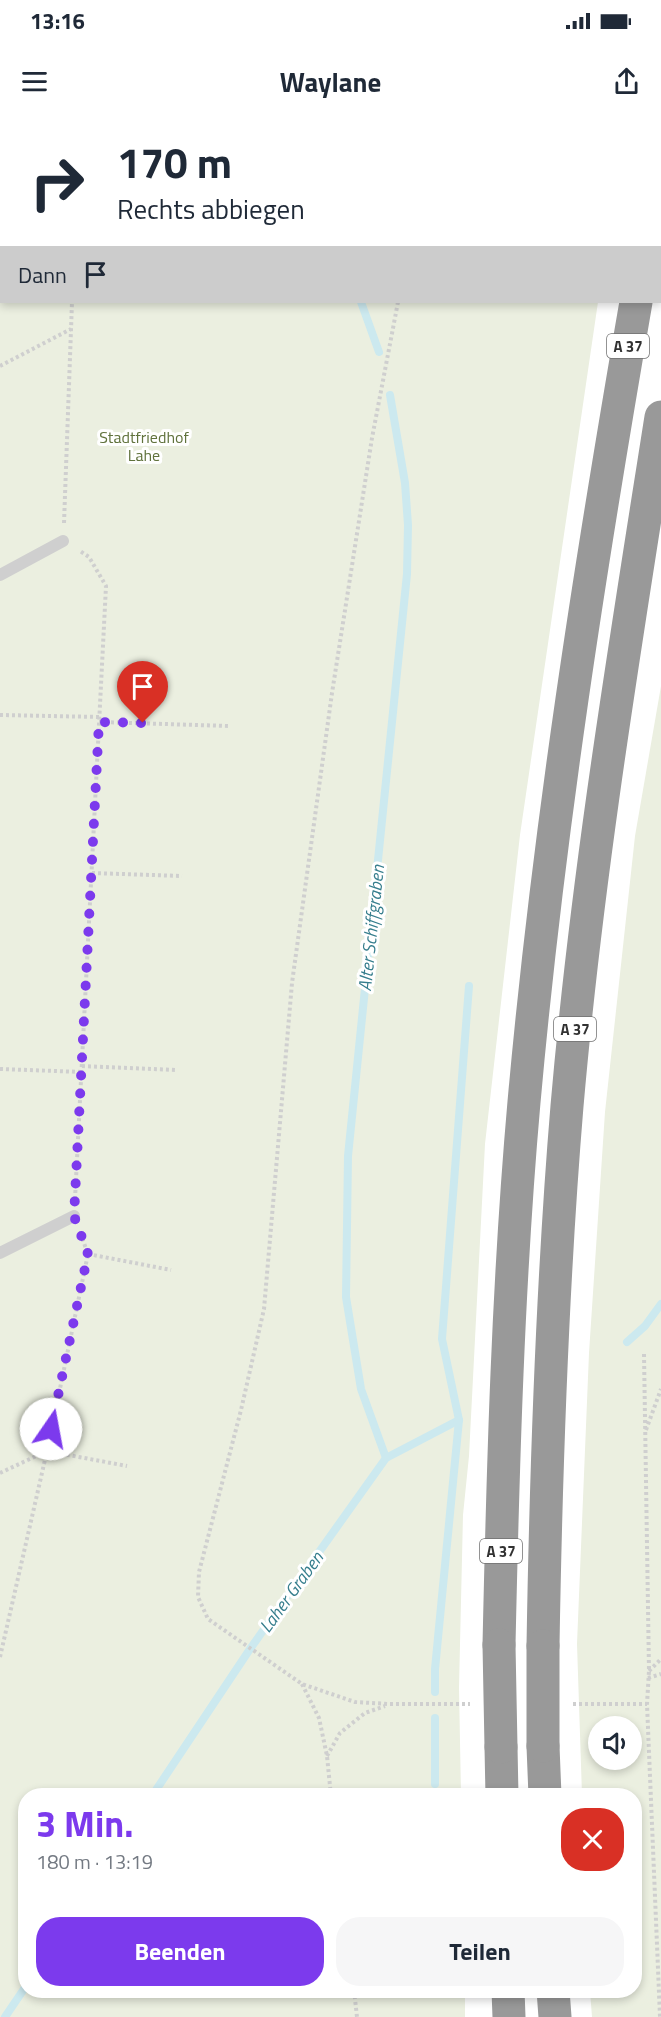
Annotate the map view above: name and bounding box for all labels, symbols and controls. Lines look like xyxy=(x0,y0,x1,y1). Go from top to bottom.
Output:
text: 13:16 xyxy=(30,4,85,38)
text: Waylane xyxy=(280,61,381,102)
icon: menu xyxy=(18,65,51,98)
icon: share xyxy=(610,65,643,98)
text: 170 m xyxy=(117,130,232,194)
icon: right xyxy=(18,144,96,222)
text: Rechts abbiegen xyxy=(117,188,305,229)
text: Dann xyxy=(18,258,67,292)
icon: arrive xyxy=(79,258,112,291)
road number: A 37 xyxy=(607,334,649,358)
park label: Stadtfriedhof Lahe xyxy=(99,425,189,467)
pin xyxy=(117,661,168,723)
icon: arrive xyxy=(126,670,159,703)
water label: Alter Schiffgraben xyxy=(351,863,391,992)
road number: A 37 xyxy=(554,1017,596,1041)
position arrow xyxy=(19,1397,83,1461)
road number: A 37 xyxy=(480,1539,522,1563)
water label: Laher Graben xyxy=(252,1545,330,1638)
map controls xyxy=(588,1716,642,1770)
button: sound xyxy=(588,1716,642,1770)
text: 3 Min. xyxy=(36,1796,133,1851)
button: close xyxy=(561,1808,624,1871)
text: 180 m · 13:19 xyxy=(36,1846,153,1877)
button: Beenden xyxy=(36,1917,324,1986)
button: Teilen xyxy=(336,1917,624,1986)

